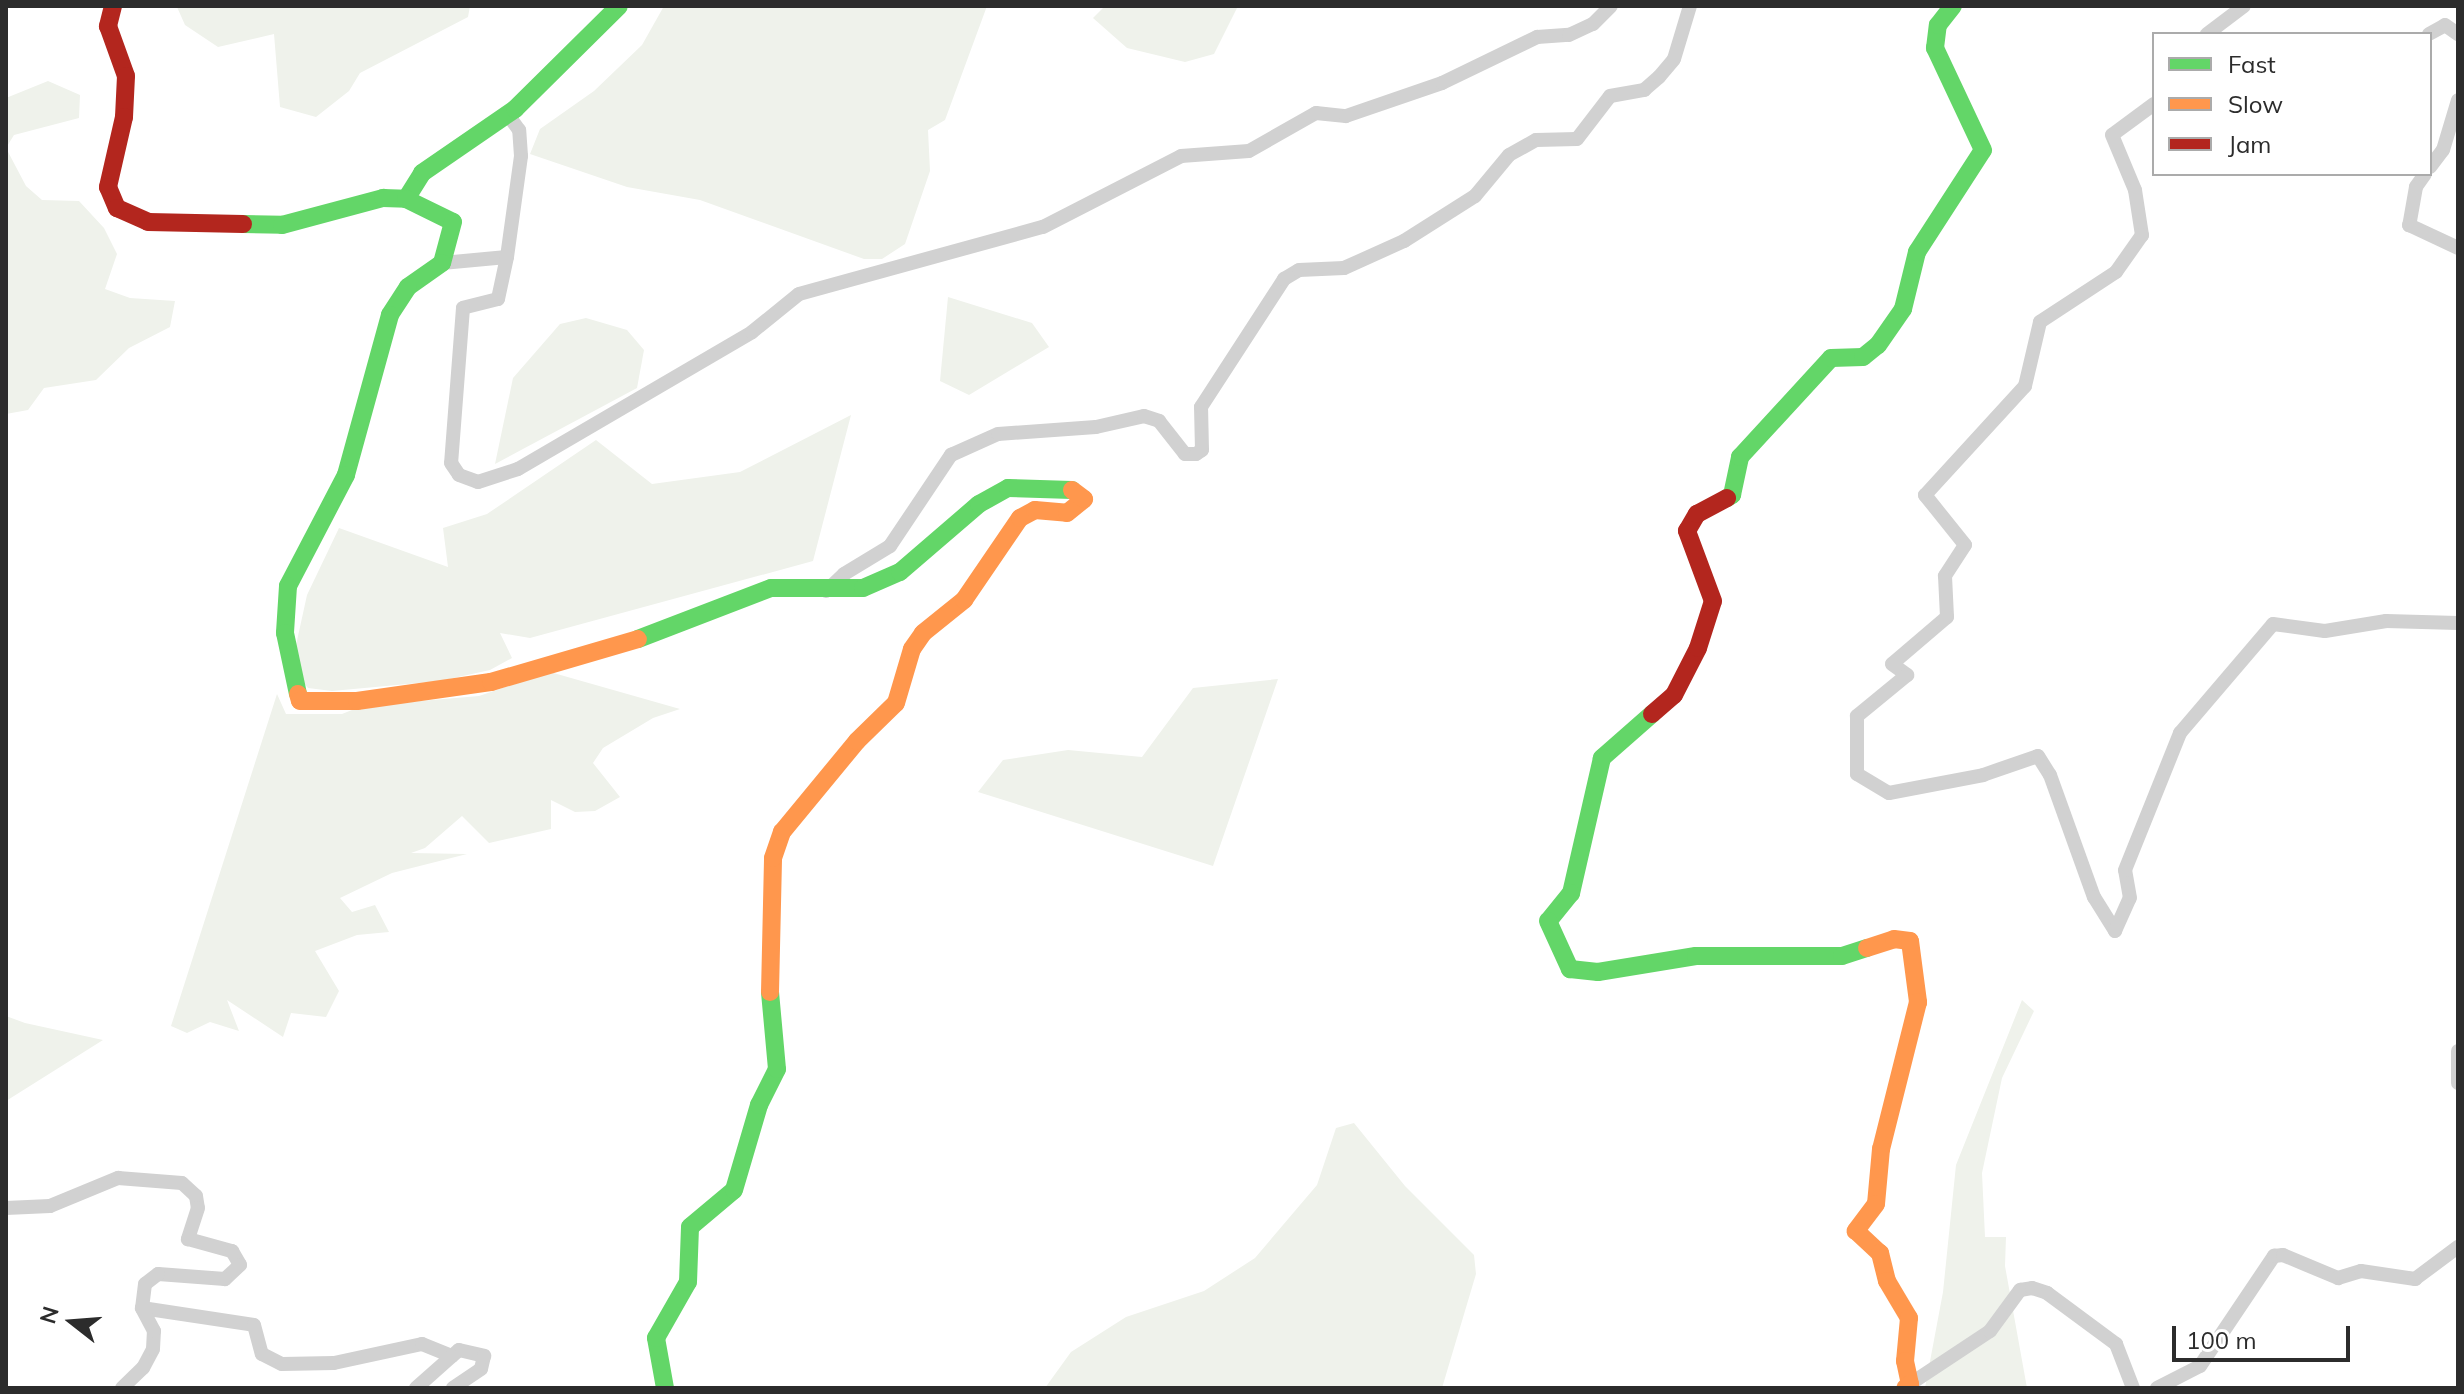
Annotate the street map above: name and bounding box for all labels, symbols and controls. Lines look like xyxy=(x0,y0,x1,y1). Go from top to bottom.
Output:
legend xyxy=(2152,32,2432,176)
text: Fast xyxy=(2228,49,2276,79)
text: Slow xyxy=(2228,89,2283,119)
text: Jam xyxy=(2228,129,2271,159)
north arrow xyxy=(32,1282,112,1362)
text: N xyxy=(33,1303,65,1327)
scale bar xyxy=(2176,1310,2354,1360)
text: 100 m xyxy=(2186,1325,2257,1355)

